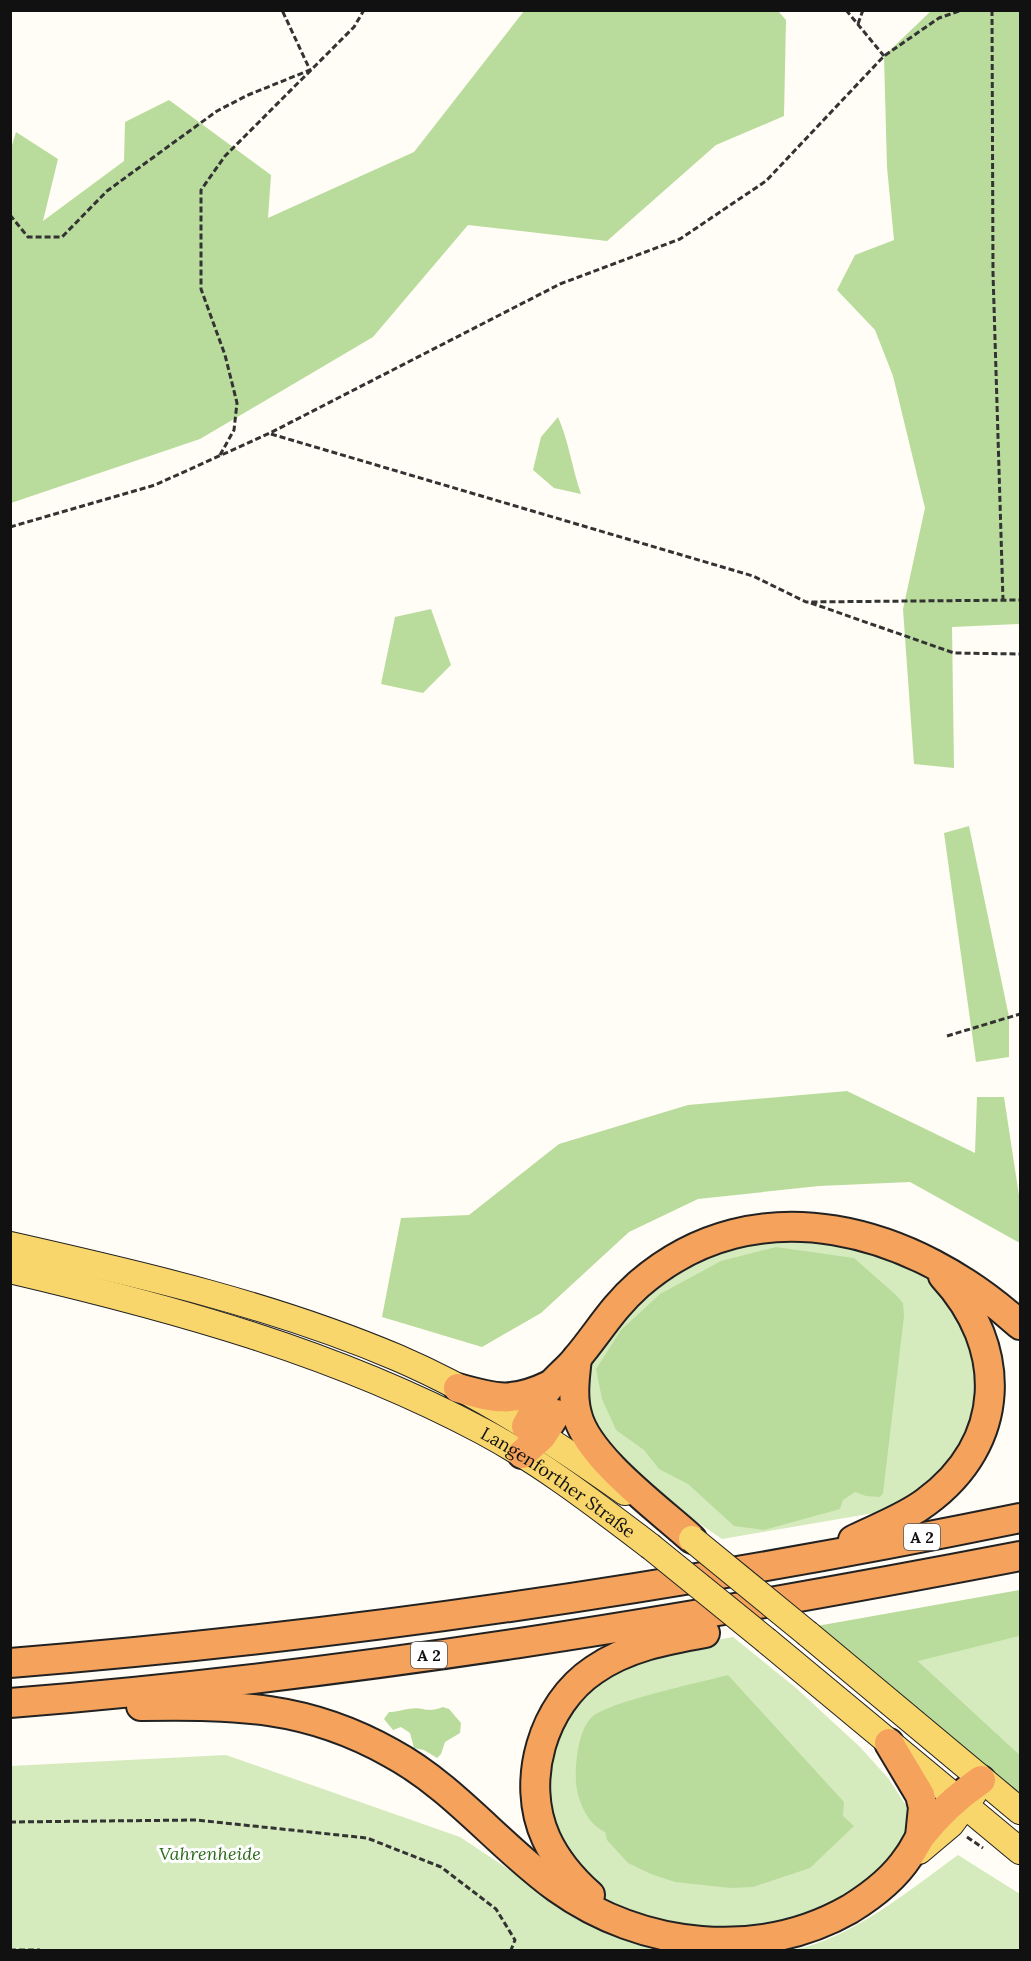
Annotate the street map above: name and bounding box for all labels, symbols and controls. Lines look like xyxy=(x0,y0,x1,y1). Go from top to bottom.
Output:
street label: Langenforther Straße xyxy=(477,1421,641,1543)
road number: A 2 xyxy=(904,1524,940,1550)
road number: A 2 xyxy=(411,1642,447,1668)
park label: Vahrenheide xyxy=(159,1842,261,1865)

